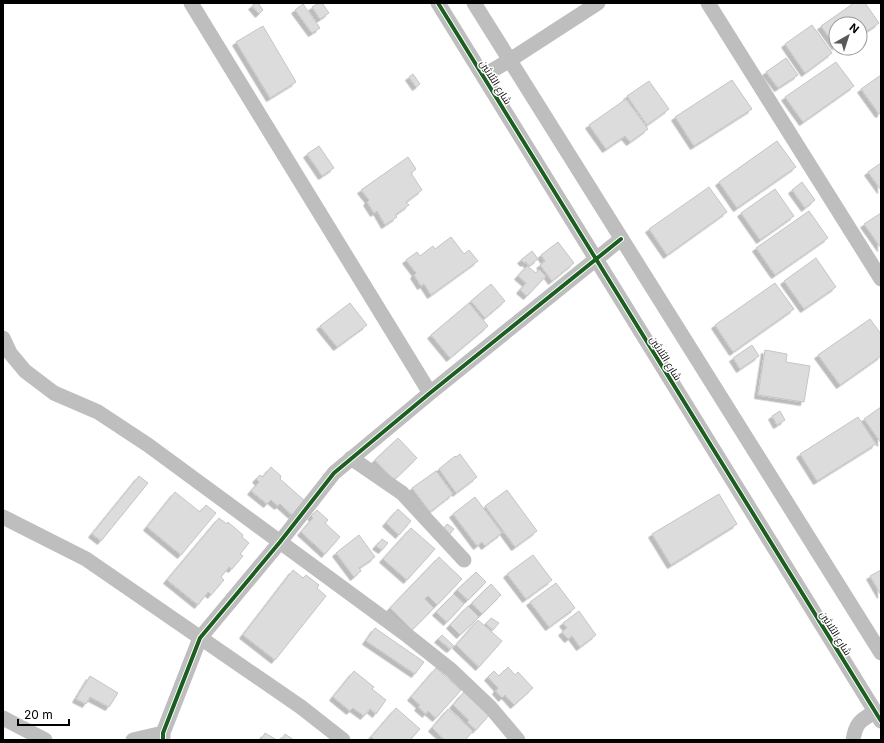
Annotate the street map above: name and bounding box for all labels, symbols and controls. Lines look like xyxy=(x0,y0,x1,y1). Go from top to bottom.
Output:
north arrow xyxy=(828,16,868,56)
text: N xyxy=(847,20,862,36)
street label: شارع الثلاثين xyxy=(477,58,514,107)
street label: شارع الثلاثين xyxy=(647,334,684,383)
street label: شارع الثلاثين xyxy=(817,609,854,658)
scale bar xyxy=(18,701,69,727)
text: 20 m xyxy=(24,707,53,722)

